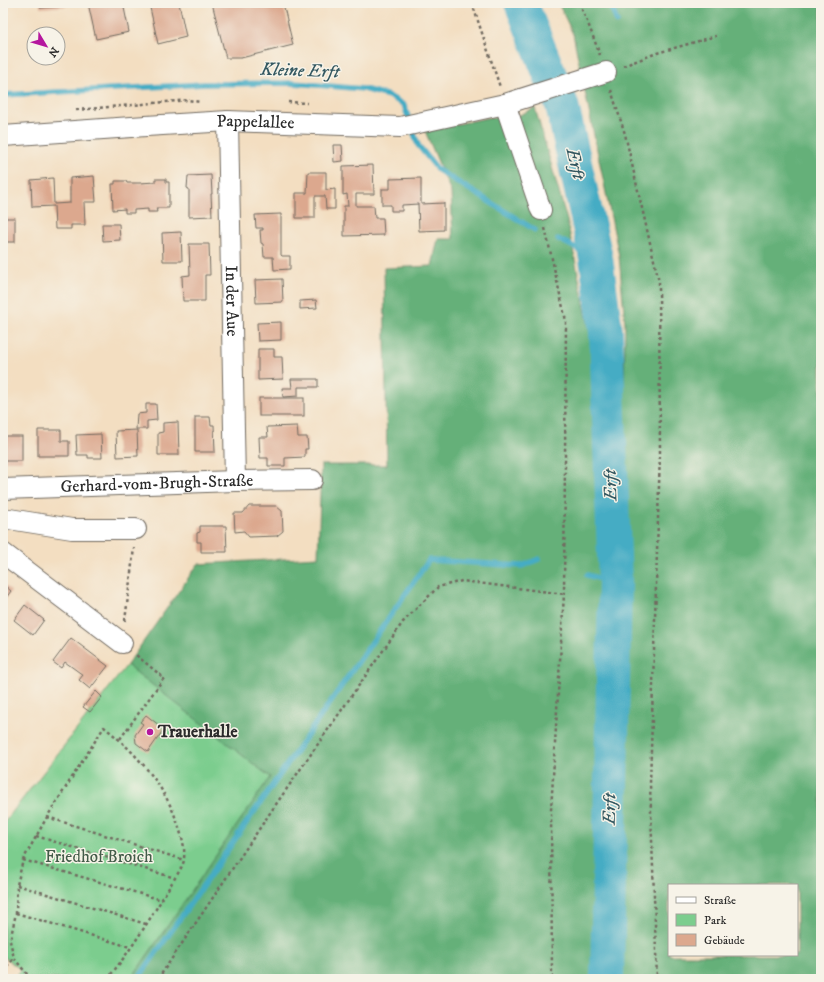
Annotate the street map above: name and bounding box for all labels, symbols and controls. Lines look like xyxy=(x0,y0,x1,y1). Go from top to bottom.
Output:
north arrow xyxy=(26,26,66,66)
text: N xyxy=(45,44,61,59)
water label: Kleine Erft xyxy=(259,59,341,83)
street label: Pappelallee xyxy=(216,110,295,134)
water label: Erft xyxy=(561,145,590,183)
street label: In der Aue xyxy=(220,265,243,337)
water label: Erft xyxy=(599,467,623,502)
street label: Gerhard-vom-Brugh-Straße xyxy=(60,470,254,498)
place label: Trauerhalle xyxy=(157,721,238,743)
marker: Trauerhalle xyxy=(145,727,155,737)
water label: Erft xyxy=(599,792,621,826)
park label: Friedhof Broich xyxy=(45,846,153,868)
legend xyxy=(668,884,798,956)
text: Straße xyxy=(704,893,736,908)
text: Park xyxy=(704,913,726,928)
text: Gebäude xyxy=(704,933,745,948)

